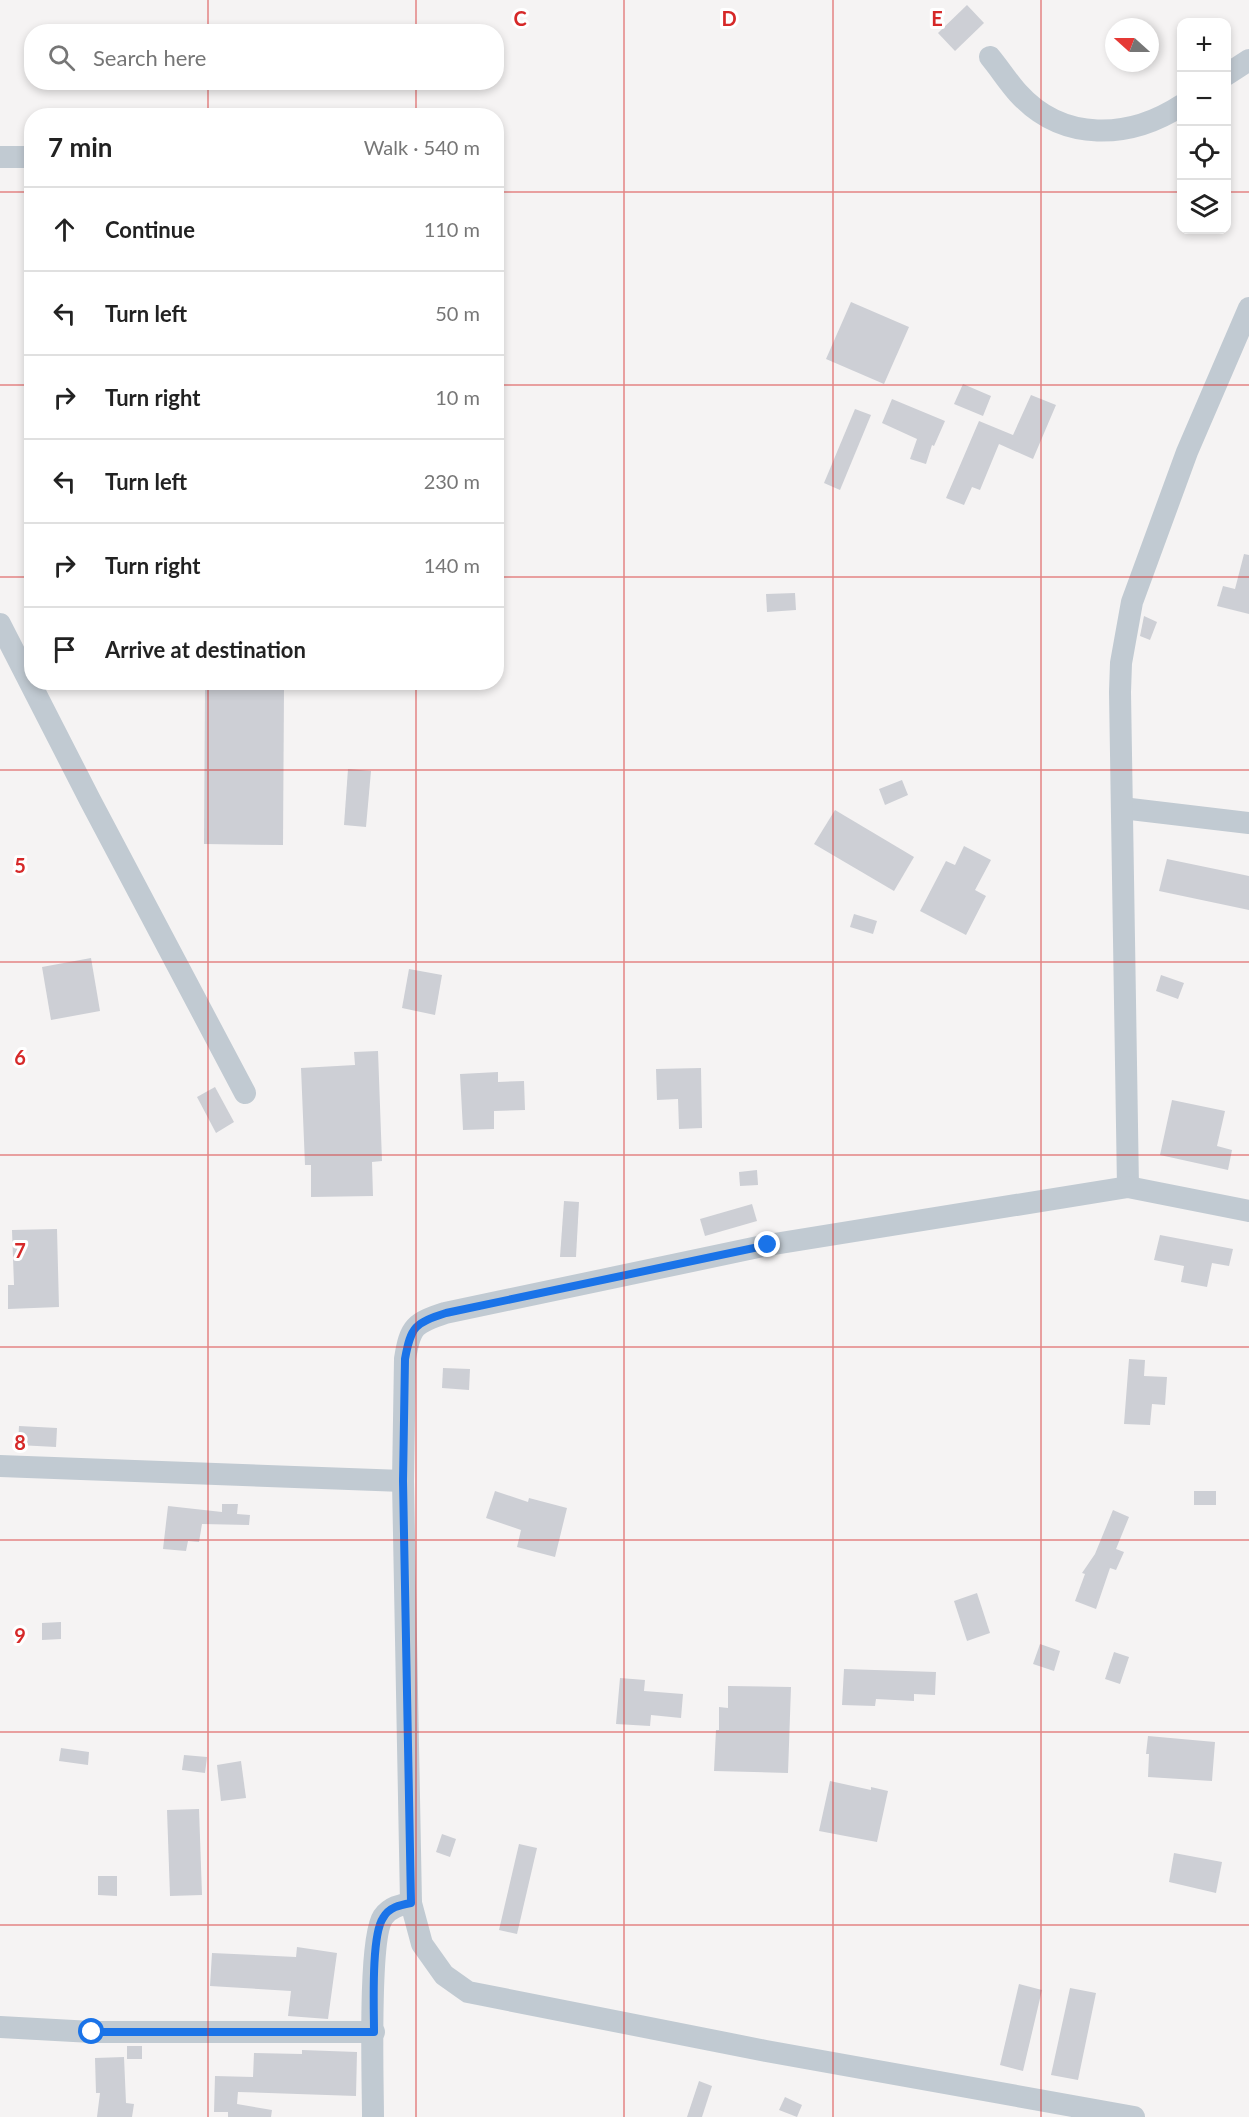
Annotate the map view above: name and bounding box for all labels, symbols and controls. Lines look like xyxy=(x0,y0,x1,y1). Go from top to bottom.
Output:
text: C xyxy=(513,6,527,30)
text: D xyxy=(721,6,737,30)
text: E xyxy=(931,6,943,30)
north arrow xyxy=(1105,18,1159,72)
map controls xyxy=(1177,18,1231,234)
button: + xyxy=(1177,18,1231,72)
search box xyxy=(24,24,504,90)
icon: search xyxy=(45,41,78,74)
text: Search here xyxy=(93,44,206,71)
button: − xyxy=(1177,72,1231,126)
button: locate xyxy=(1177,126,1231,180)
text: 7 min xyxy=(48,131,112,163)
text: Walk · 540 m xyxy=(364,135,480,159)
button: layers xyxy=(1177,180,1231,234)
icon: ahead xyxy=(48,213,81,246)
text: Continue xyxy=(105,216,195,243)
text: 110 m xyxy=(424,217,480,241)
icon: left xyxy=(48,297,81,330)
text: Turn left xyxy=(105,300,187,327)
text: 50 m xyxy=(435,301,480,325)
icon: right xyxy=(48,381,81,414)
text: Turn right xyxy=(105,384,200,411)
text: 10 m xyxy=(435,385,480,409)
icon: left xyxy=(48,465,81,498)
text: Turn left xyxy=(105,468,187,495)
text: 230 m xyxy=(424,469,480,493)
icon: right xyxy=(48,549,81,582)
text: Turn right xyxy=(105,552,200,579)
text: 140 m xyxy=(424,553,480,577)
icon: arrive xyxy=(48,633,81,666)
text: Arrive at destination xyxy=(105,636,306,663)
text: 5 xyxy=(14,853,26,877)
text: 6 xyxy=(14,1045,26,1069)
route end xyxy=(754,1231,780,1257)
text: 7 xyxy=(14,1238,26,1262)
text: 8 xyxy=(14,1430,26,1454)
text: 9 xyxy=(14,1623,26,1647)
route start xyxy=(78,2018,104,2044)

